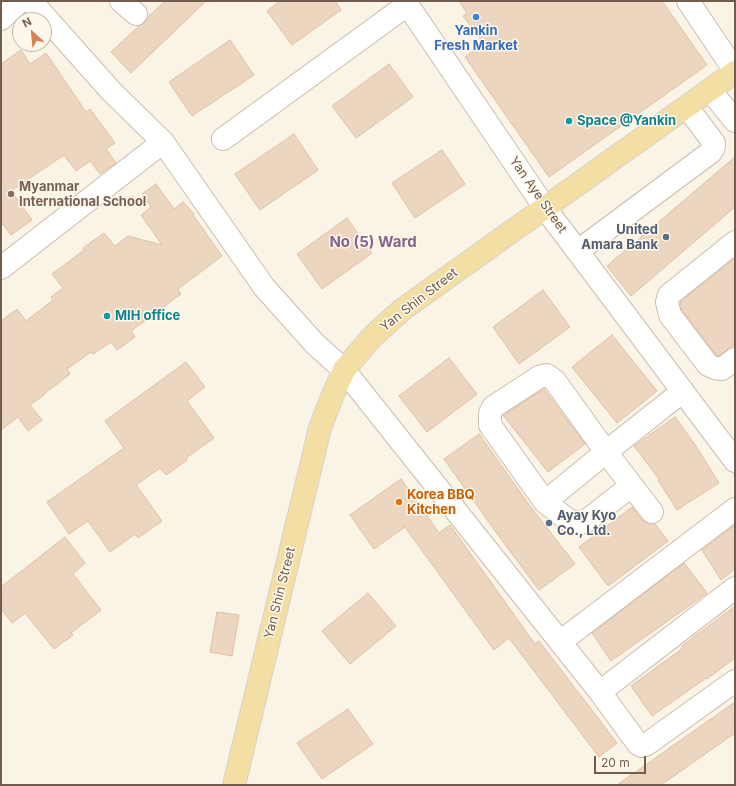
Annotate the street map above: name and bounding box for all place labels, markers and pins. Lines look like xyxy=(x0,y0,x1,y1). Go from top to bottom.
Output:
marker: Yankin Fresh Market xyxy=(471,12,481,22)
place label: Yankin Fresh Market xyxy=(434,23,518,54)
place label: Space @Yankin xyxy=(577,113,676,129)
marker: Space @Yankin xyxy=(564,116,574,126)
place label: Myanmar International School xyxy=(19,179,146,210)
marker: Myanmar International School xyxy=(6,189,16,199)
place label: United Amara Bank xyxy=(581,222,658,253)
marker: United Amara Bank xyxy=(661,232,671,242)
place label: MIH office xyxy=(115,308,180,324)
marker: MIH office xyxy=(102,311,112,321)
place label: Korea BBQ Kitchen xyxy=(407,487,475,518)
marker: Korea BBQ Kitchen xyxy=(394,497,404,507)
place label: Ayay Kyo Co., Ltd. xyxy=(557,508,616,539)
marker: Ayay Kyo Co., Ltd. xyxy=(544,518,554,528)

